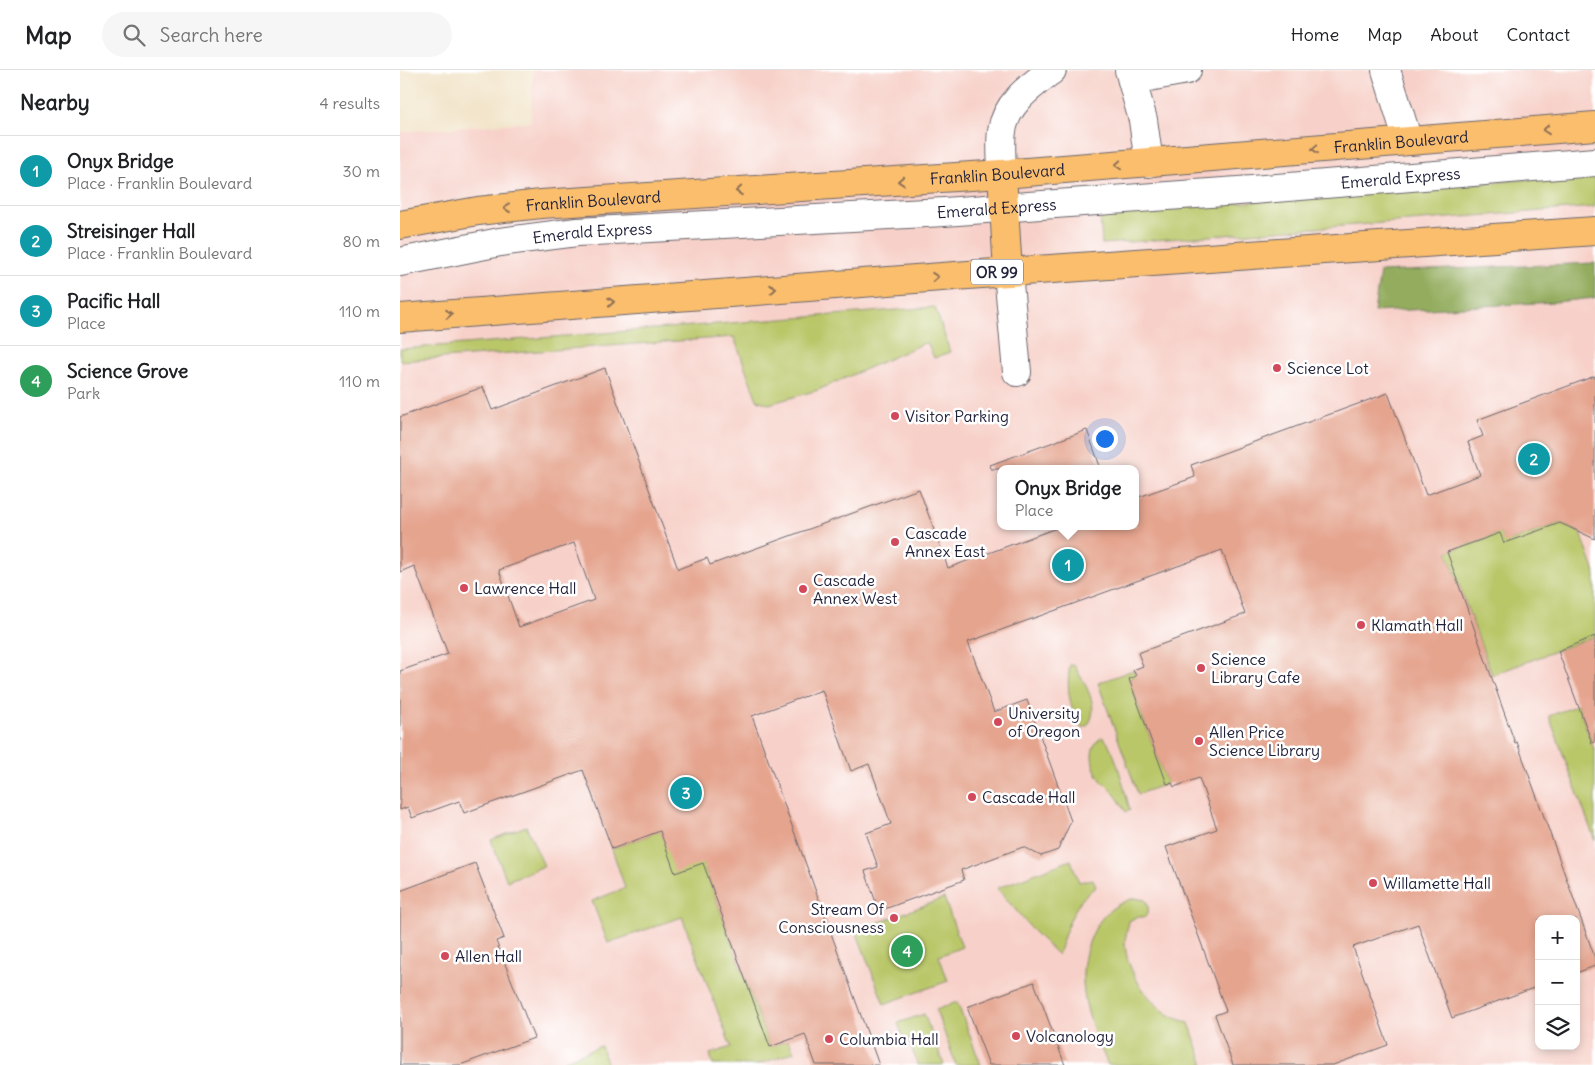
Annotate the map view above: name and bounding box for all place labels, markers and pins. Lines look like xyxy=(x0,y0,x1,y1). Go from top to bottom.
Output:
place label: Science Lot xyxy=(1287,358,1369,378)
marker: Science Lot xyxy=(1271,362,1283,374)
place label: Visitor Parking xyxy=(905,406,1009,426)
marker: Visitor Parking xyxy=(889,410,901,422)
pin: 2 xyxy=(1518,440,1550,478)
place label: Cascade Annex East xyxy=(905,523,986,561)
marker: Cascade Annex East xyxy=(889,536,901,548)
pin: 1 xyxy=(1052,546,1084,584)
place label: Cascade Annex West xyxy=(813,570,898,608)
place label: Lawrence Hall xyxy=(474,578,576,598)
marker: Lawrence Hall xyxy=(458,582,470,594)
marker: Cascade Annex West xyxy=(797,583,809,595)
place label: Klamath Hall xyxy=(1371,615,1463,635)
marker: Klamath Hall xyxy=(1355,619,1367,631)
place label: Science Library Cafe xyxy=(1211,649,1300,687)
marker: Science Library Cafe xyxy=(1195,662,1207,674)
place label: University of Oregon xyxy=(1008,703,1080,741)
marker: University of Oregon xyxy=(992,716,1004,728)
place label: Allen Price Science Library xyxy=(1209,722,1320,760)
marker: Allen Price Science Library xyxy=(1193,735,1205,747)
pin: 3 xyxy=(670,774,702,812)
place label: Cascade Hall xyxy=(982,787,1075,807)
marker: Cascade Hall xyxy=(966,791,978,803)
place label: Willamette Hall xyxy=(1383,873,1491,893)
marker: Willamette Hall xyxy=(1367,877,1379,889)
place label: Stream Of Consciousness xyxy=(778,899,885,937)
marker: Stream Of Consciousness xyxy=(888,912,900,924)
pin: 4 xyxy=(891,932,923,970)
place label: Allen Hall xyxy=(455,946,522,966)
marker: Allen Hall xyxy=(439,950,451,962)
place label: Volcanology xyxy=(1026,1026,1114,1046)
place label: Columbia Hall xyxy=(839,1029,938,1049)
marker: Volcanology xyxy=(1010,1030,1022,1042)
marker: Columbia Hall xyxy=(823,1033,835,1045)

